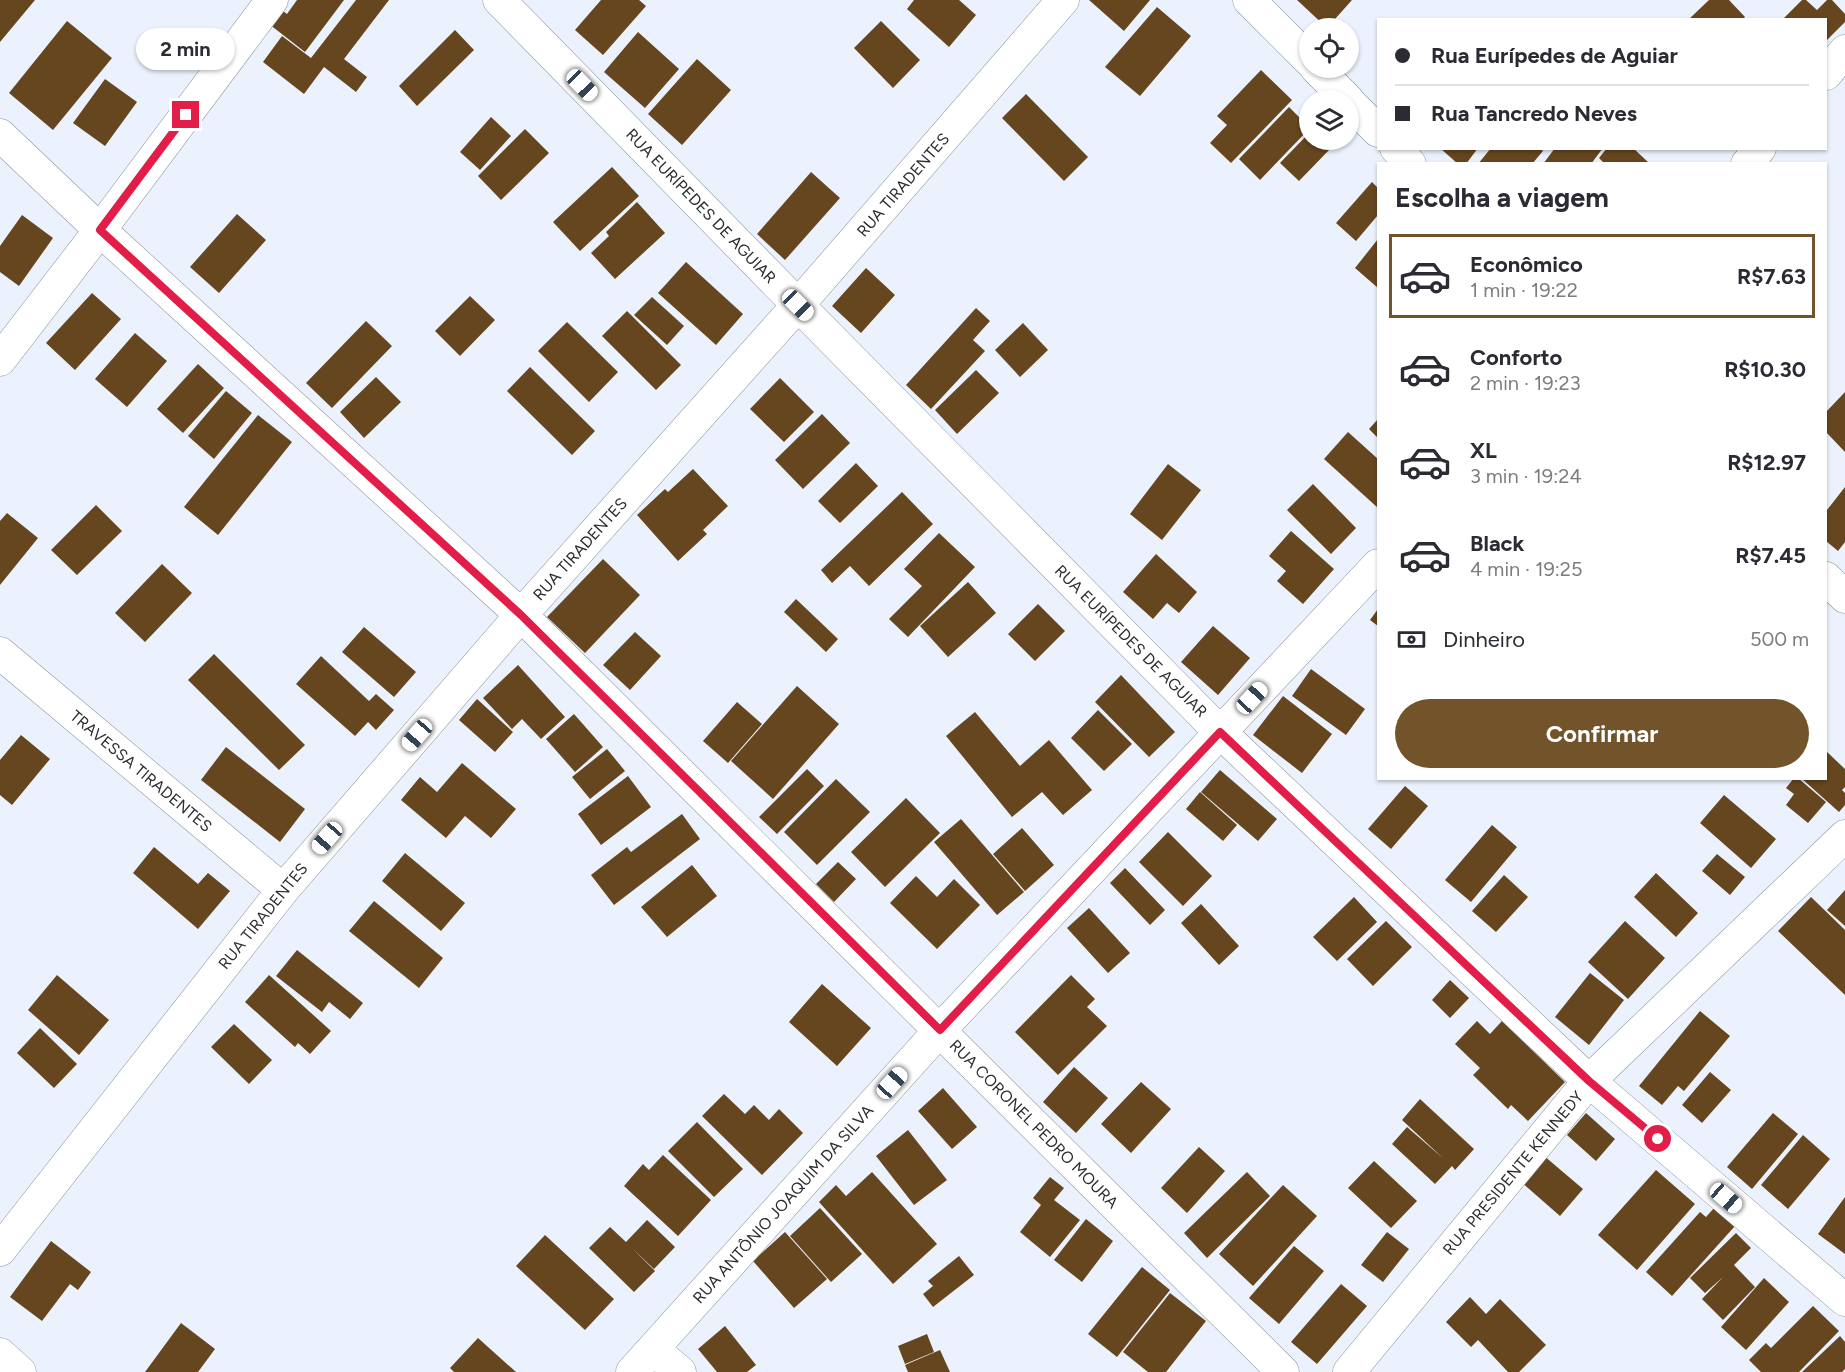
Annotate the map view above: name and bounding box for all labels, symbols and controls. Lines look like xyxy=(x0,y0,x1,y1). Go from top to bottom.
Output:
map controls xyxy=(1299,18,1359,150)
button: locate xyxy=(1299,18,1359,78)
callout: 2 min xyxy=(136,28,236,70)
text: 2 min xyxy=(160,37,211,61)
text: Rua Eurípedes de Aguiar xyxy=(1431,42,1678,69)
car xyxy=(563,66,601,104)
button: layers xyxy=(1299,90,1359,150)
text: Rua Tancredo Neves xyxy=(1431,100,1637,127)
route end xyxy=(172,101,199,128)
street label: RUA EURÍPEDES DE AGUIAR xyxy=(622,125,780,287)
street label: RUA TIRADENTES xyxy=(853,129,953,241)
text: Escolha a viagem xyxy=(1395,181,1609,214)
icon: car xyxy=(1398,249,1452,303)
text: Econômico xyxy=(1470,251,1583,278)
text: R$7.63 xyxy=(1737,263,1806,290)
text: 1 min · 19:22 xyxy=(1470,278,1578,302)
car xyxy=(779,286,817,324)
icon: car xyxy=(1398,342,1452,396)
text: Conforto xyxy=(1470,344,1562,371)
text: R$10.30 xyxy=(1724,356,1806,383)
text: 2 min · 19:23 xyxy=(1470,371,1581,395)
icon: car xyxy=(1398,435,1452,489)
text: XL xyxy=(1470,437,1497,464)
text: R$12.97 xyxy=(1727,449,1806,476)
text: 3 min · 19:24 xyxy=(1470,464,1582,488)
street label: RUA TIRADENTES xyxy=(529,494,631,604)
icon: car xyxy=(1398,528,1452,582)
text: Black xyxy=(1470,530,1524,557)
text: R$7.45 xyxy=(1735,542,1806,569)
text: 4 min · 19:25 xyxy=(1470,557,1582,581)
street label: RUA EURÍPEDES DE AGUIAR xyxy=(1051,561,1211,721)
icon: cash xyxy=(1395,623,1428,656)
text: Dinheiro xyxy=(1443,626,1525,653)
text: 500 m xyxy=(1750,627,1809,651)
car xyxy=(1233,679,1271,717)
button: Confirmar xyxy=(1395,699,1809,768)
street label: TRAVESSA TIRADENTES xyxy=(66,706,216,836)
car xyxy=(398,716,436,754)
car xyxy=(308,819,346,857)
street label: RUA TIRADENTES xyxy=(214,859,312,973)
street label: RUA CORONEL PEDRO MOURA xyxy=(946,1036,1122,1212)
car xyxy=(873,1064,911,1102)
street label: RUA PRESIDENTE KENNEDY xyxy=(1439,1087,1587,1259)
street label: RUA ANTÔNIO JOAQUIM DA SILVA xyxy=(689,1101,877,1307)
route start xyxy=(1644,1125,1671,1152)
car xyxy=(1707,1179,1745,1217)

